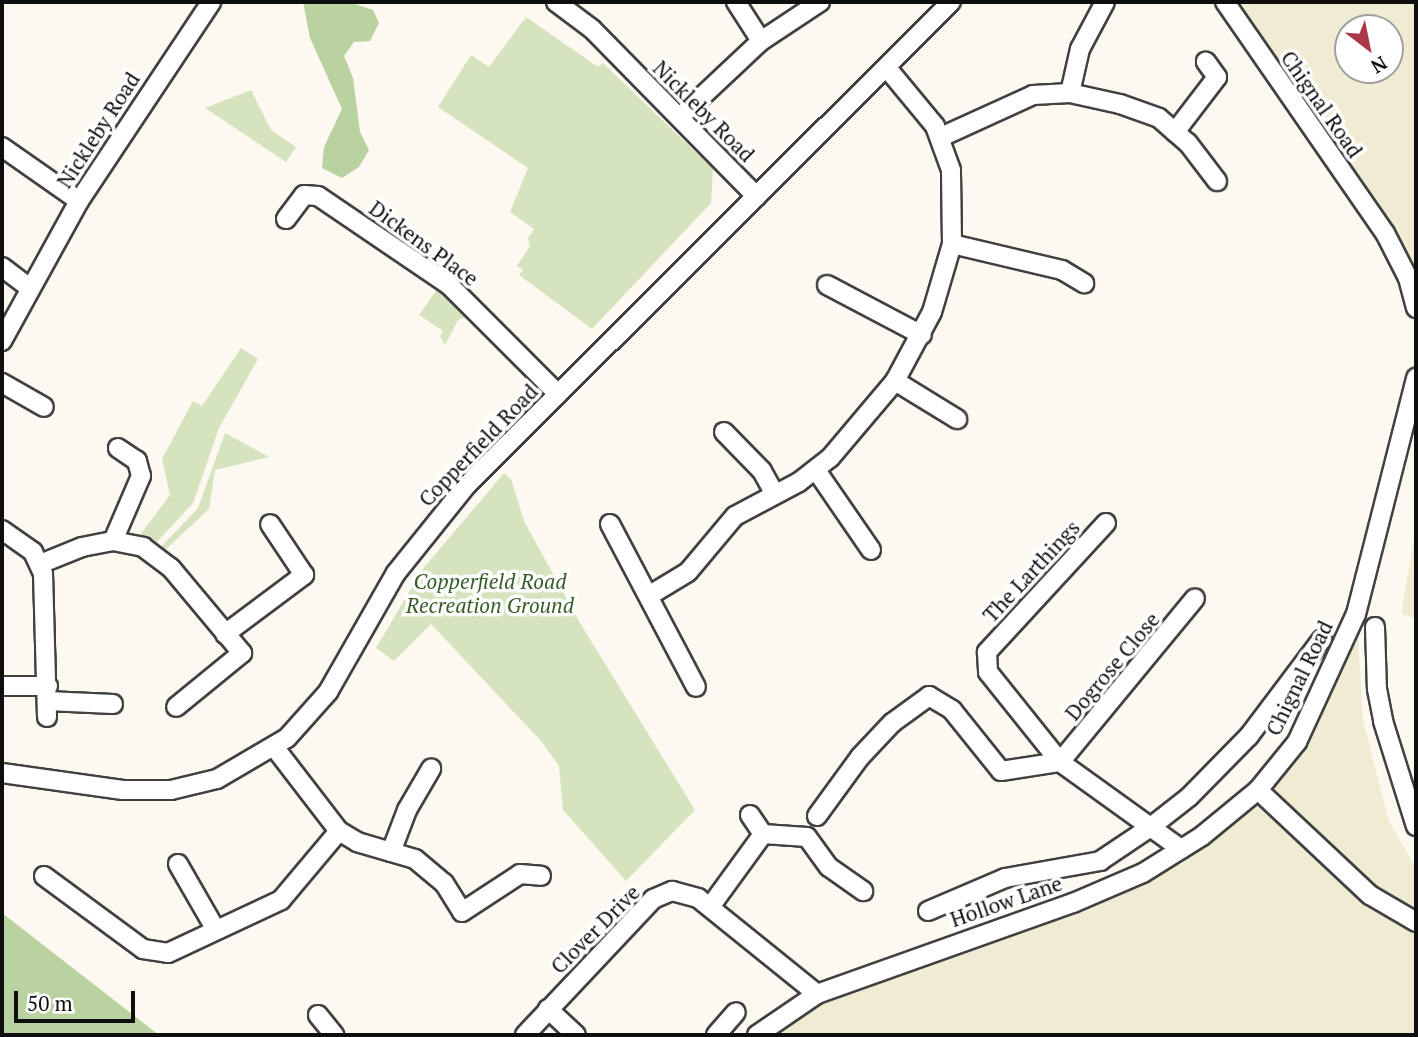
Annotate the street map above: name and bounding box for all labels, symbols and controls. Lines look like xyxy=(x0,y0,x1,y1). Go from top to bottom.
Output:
north arrow xyxy=(1334,14,1404,84)
street label: Chignal Road xyxy=(1276,46,1368,162)
text: N xyxy=(1367,51,1392,80)
street label: Nickleby Road xyxy=(648,55,760,167)
street label: Nickleby Road xyxy=(51,67,145,193)
street label: Dickens Place xyxy=(365,195,483,291)
street label: Copperfield Road xyxy=(413,379,543,511)
street label: The Larthings xyxy=(977,515,1085,627)
park label: Copperfield Road Recreation Ground xyxy=(406,568,574,618)
street label: Dogrose Close xyxy=(1060,607,1164,725)
street label: Chignal Road xyxy=(1260,616,1338,740)
street label: Hollow Lane xyxy=(947,870,1065,932)
street label: Clover Drive xyxy=(545,879,645,979)
scale bar xyxy=(18,978,138,1022)
text: 50 m xyxy=(27,989,73,1017)

